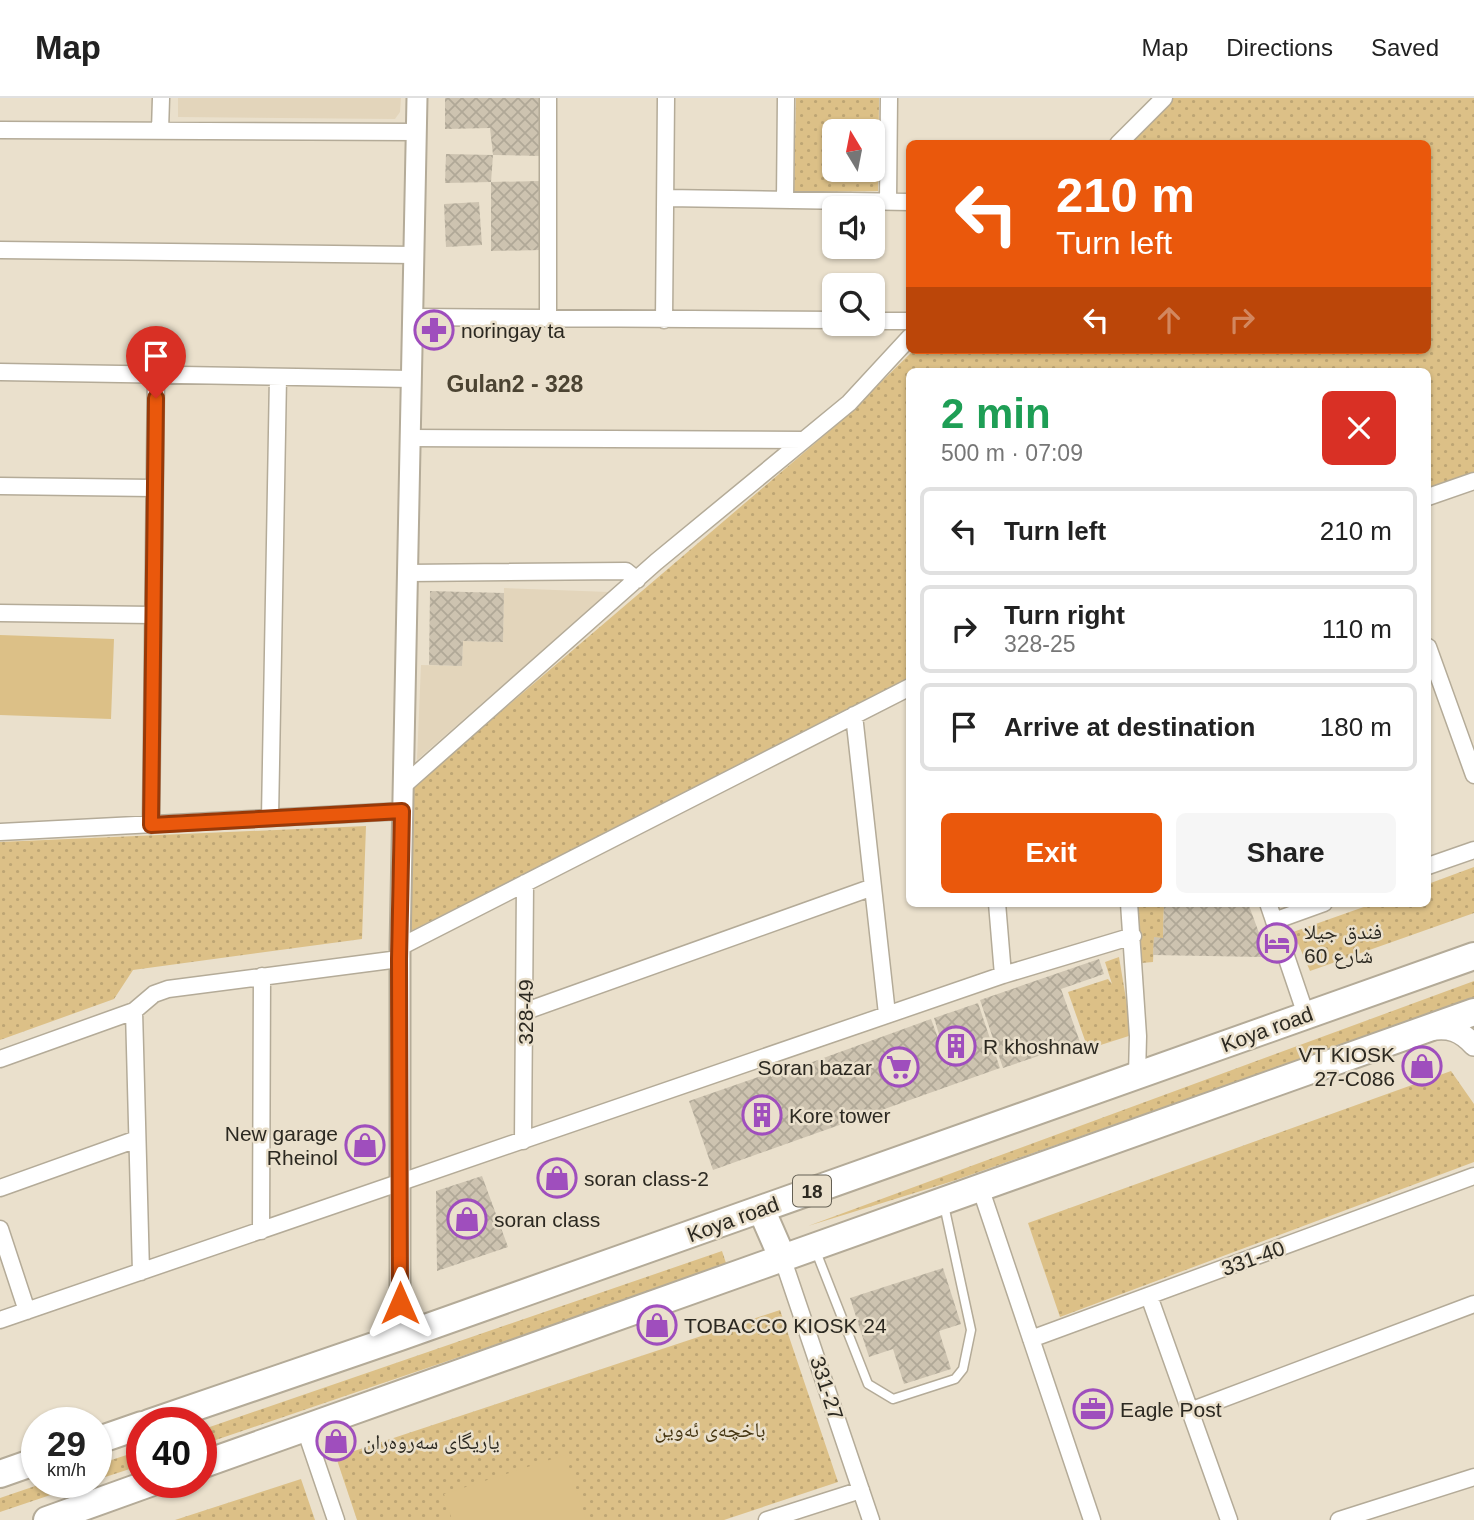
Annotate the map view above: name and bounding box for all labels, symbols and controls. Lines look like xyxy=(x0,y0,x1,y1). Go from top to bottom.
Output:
text: Map xyxy=(35,29,101,66)
text: Map xyxy=(1142,34,1188,61)
text: Directions xyxy=(1226,34,1333,61)
text: Saved xyxy=(1371,34,1439,61)
north arrow xyxy=(822,119,886,182)
map controls xyxy=(822,119,885,336)
icon: left xyxy=(941,168,1032,259)
text: 210 m xyxy=(1056,168,1195,222)
button: sound xyxy=(822,196,885,259)
text: Turn left xyxy=(1056,225,1172,261)
button: search xyxy=(822,273,885,336)
icon: left xyxy=(1077,301,1115,339)
icon: ahead xyxy=(1150,301,1188,339)
icon: right xyxy=(1223,301,1261,339)
pharmacy icon: noringay ta xyxy=(413,309,455,351)
place label: noringay ta xyxy=(461,319,565,342)
pin xyxy=(126,326,186,398)
icon: arrive xyxy=(137,337,175,375)
district label: Gulan2 - 328 xyxy=(447,371,584,397)
text: 2 min xyxy=(941,390,1051,437)
button: close xyxy=(1322,391,1396,465)
text: 500 m · 07:09 xyxy=(941,440,1083,466)
icon: left xyxy=(945,512,983,550)
text: Turn left xyxy=(1004,516,1106,546)
text: 210 m xyxy=(1320,516,1392,546)
text: Turn right xyxy=(1004,600,1125,630)
icon: right xyxy=(945,610,983,648)
text: 110 m xyxy=(1322,614,1392,644)
text: 328-25 xyxy=(1004,631,1076,657)
icon: arrive xyxy=(945,708,983,746)
text: Arrive at destination xyxy=(1004,712,1255,742)
text: 180 m xyxy=(1320,712,1392,742)
button: Exit xyxy=(941,813,1162,893)
button: Share xyxy=(1176,813,1396,893)
place label: فندق جيلا شارع 60 xyxy=(1304,920,1382,969)
hotel icon: فندق جيلا شارع 60 xyxy=(1256,922,1298,964)
street label: 328-49 xyxy=(514,979,537,1045)
street label: Koya road xyxy=(1218,1002,1316,1056)
building icon: R khoshnaw xyxy=(935,1025,977,1067)
place label: R khoshnaw xyxy=(983,1035,1099,1058)
place label: VT KIOSK 27-C086 xyxy=(1299,1043,1395,1090)
shop icon: VT KIOSK 27-C086 xyxy=(1401,1045,1443,1087)
supermarket icon: Soran bazar xyxy=(878,1046,920,1088)
place label: Soran bazar xyxy=(758,1056,872,1079)
building icon: Kore tower xyxy=(741,1094,783,1136)
place label: Kore tower xyxy=(789,1104,891,1127)
place label: New garage Rheinol xyxy=(225,1122,338,1169)
shop icon: New garage Rheinol xyxy=(344,1124,386,1166)
shop icon: soran class-2 xyxy=(536,1157,578,1199)
place label: soran class-2 xyxy=(584,1167,709,1190)
road number: 18 xyxy=(793,1176,831,1206)
street label: Koya road xyxy=(684,1192,782,1246)
shop icon: soran class xyxy=(446,1198,488,1240)
place label: soran class xyxy=(494,1208,600,1231)
street label: 331-40 xyxy=(1218,1236,1288,1280)
position arrow xyxy=(363,1266,437,1340)
shop icon: TOBACCO KIOSK 24 xyxy=(636,1304,678,1346)
place label: TOBACCO KIOSK 24 xyxy=(684,1314,887,1337)
street label: 331-27 xyxy=(806,1353,848,1423)
office icon: Eagle Post xyxy=(1072,1388,1114,1430)
place label: Eagle Post xyxy=(1120,1398,1222,1421)
speed limit sign: 40 xyxy=(126,1407,217,1498)
park label: باخچەی ئەوین xyxy=(654,1418,766,1443)
shop icon: یاریگای سەروەران xyxy=(315,1420,357,1462)
text: 29 xyxy=(47,1424,86,1463)
place label: یاریگای سەروەران xyxy=(363,1430,500,1454)
text: km/h xyxy=(47,1460,86,1480)

